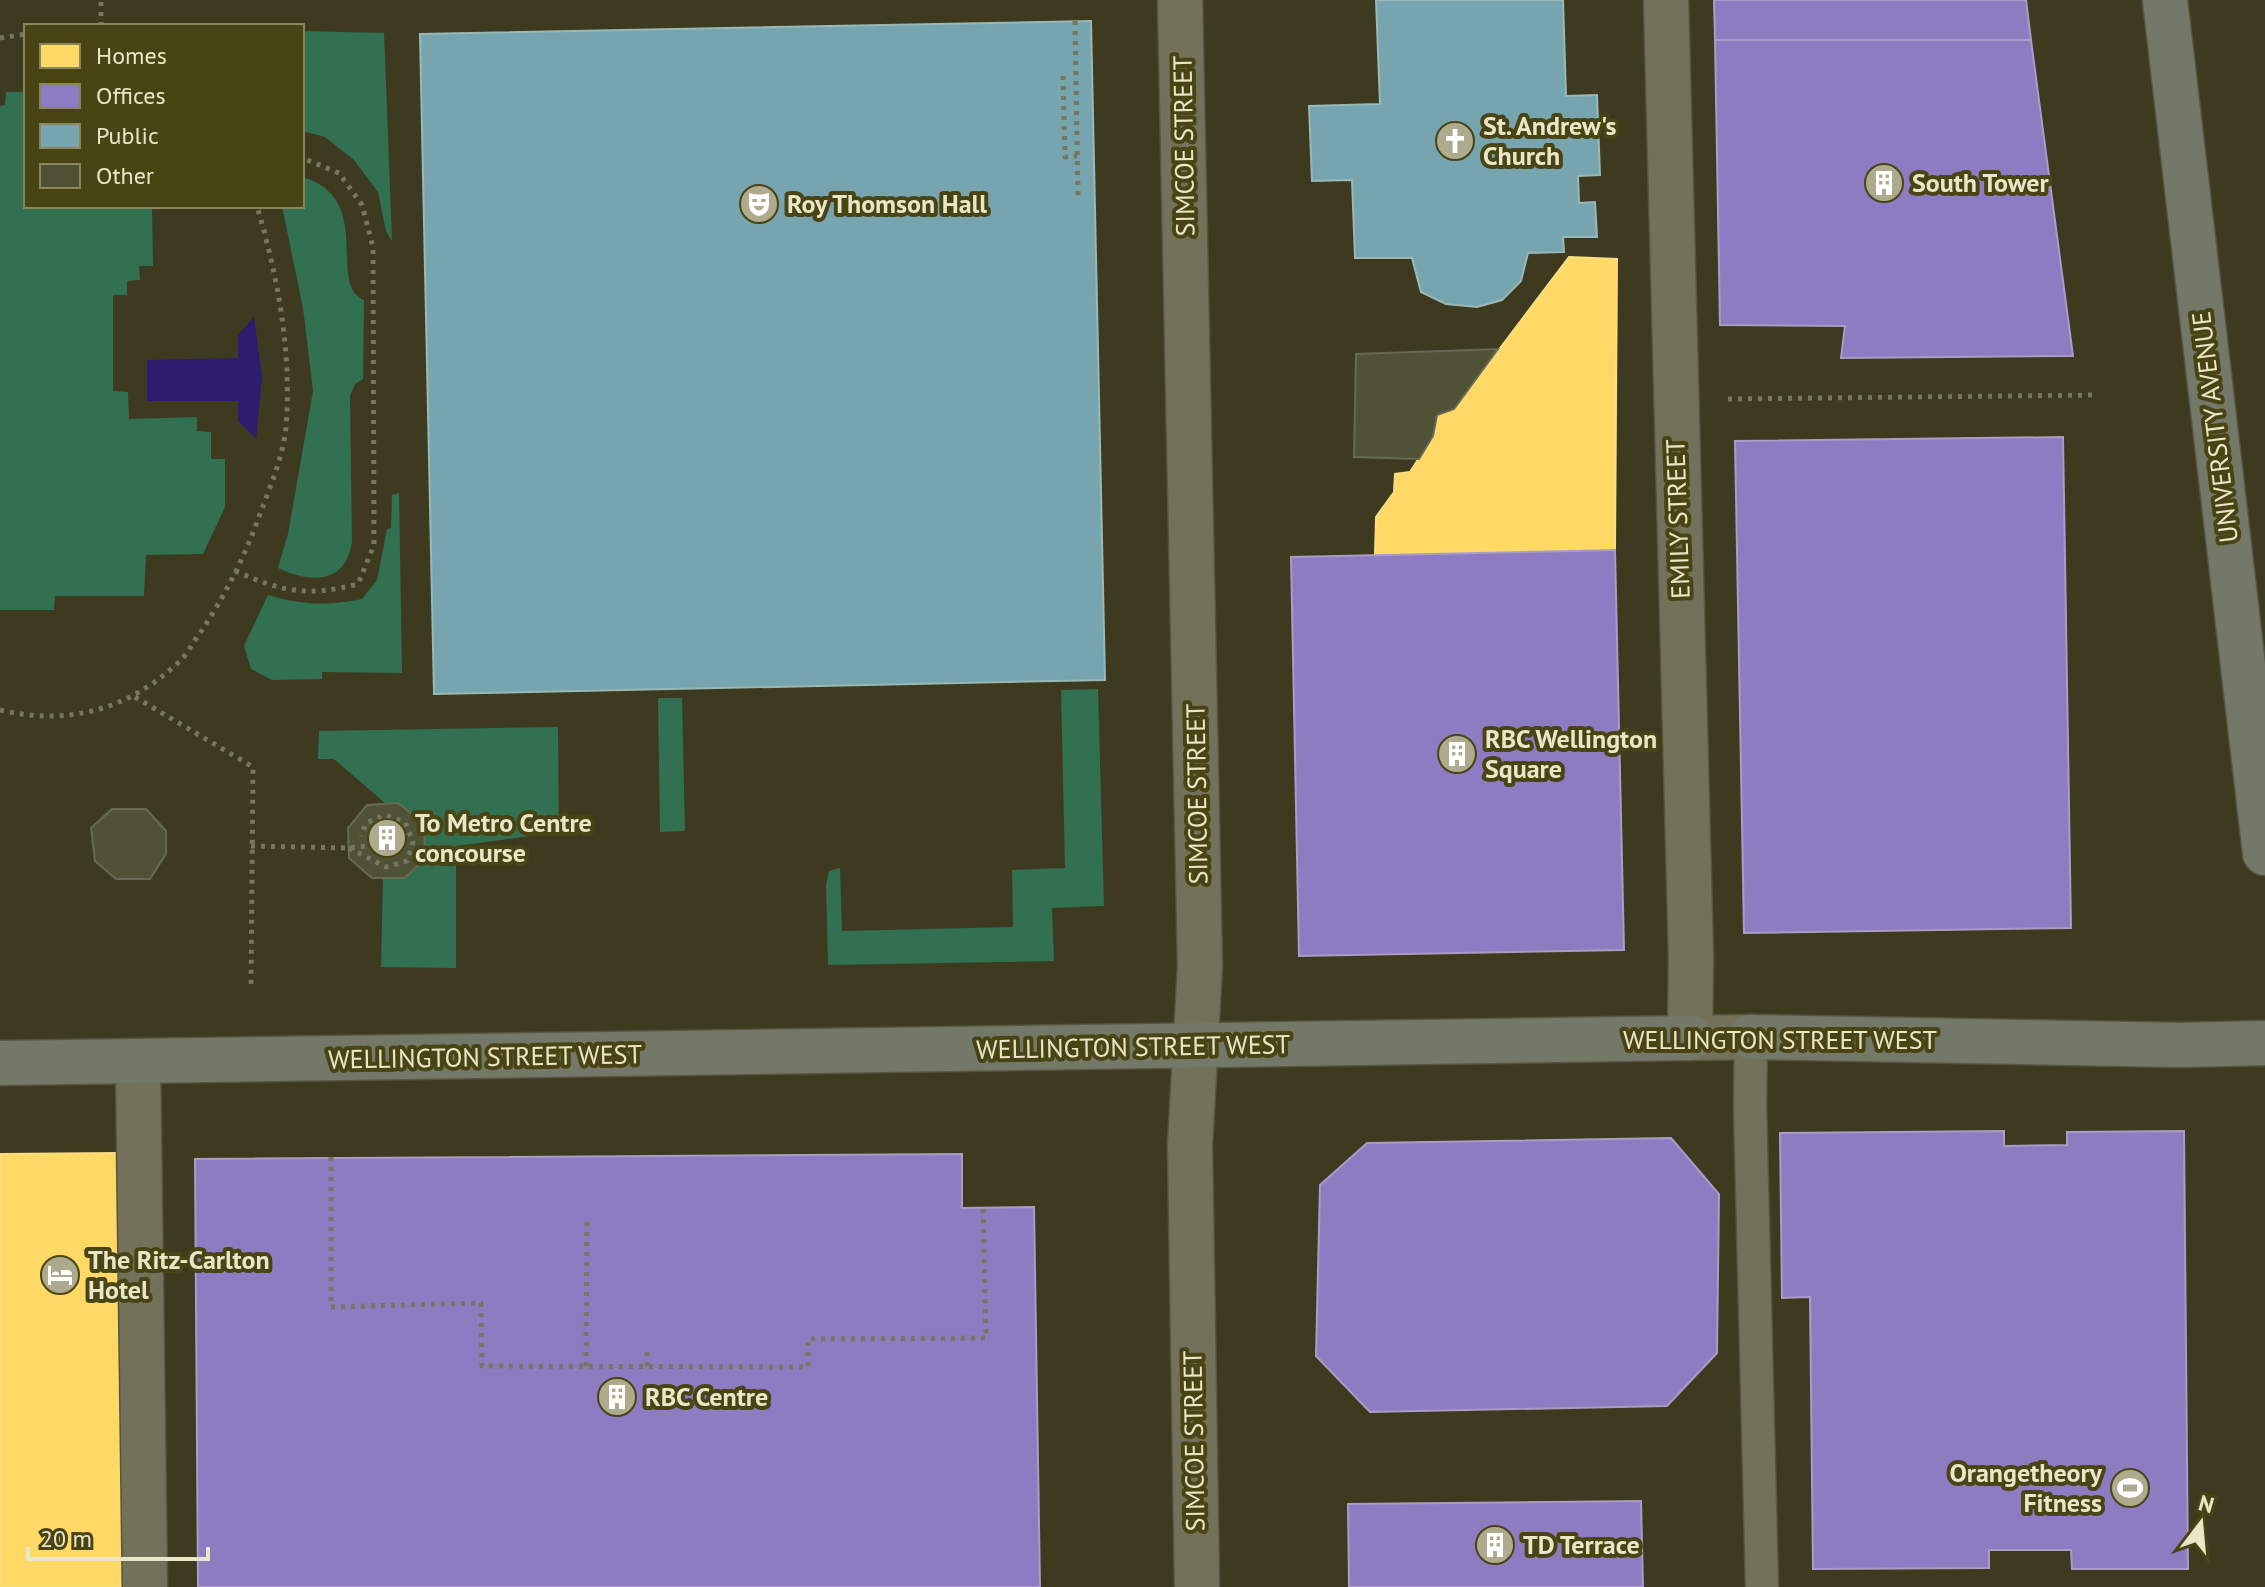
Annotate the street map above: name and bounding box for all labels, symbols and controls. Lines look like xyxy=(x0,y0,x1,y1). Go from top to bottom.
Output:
legend xyxy=(24,24,304,208)
text: Homes xyxy=(96,40,167,71)
street label: SIMCOE STREET xyxy=(1165,55,1202,237)
text: Offices xyxy=(96,80,166,111)
place label: St. Andrew's Church xyxy=(1483,109,1617,172)
text: Public xyxy=(96,120,159,151)
church icon: St. Andrew's Church xyxy=(1434,120,1476,162)
text: Other xyxy=(96,160,154,191)
building icon: South Tower xyxy=(1863,162,1905,204)
place label: South Tower xyxy=(1912,166,2050,199)
theatre icon: Roy Thomson Hall xyxy=(738,183,780,225)
place label: Roy Thomson Hall xyxy=(787,187,987,220)
street label: UNIVERSITY AVENUE xyxy=(2184,310,2245,545)
street label: EMILY STREET xyxy=(1658,439,1697,599)
street label: SIMCOE STREET xyxy=(1178,703,1215,885)
place label: RBC Wellington Square xyxy=(1485,722,1657,785)
building icon: RBC Wellington Square xyxy=(1436,733,1478,775)
place label: To Metro Centre concourse xyxy=(415,806,592,869)
building icon: To Metro Centre concourse xyxy=(366,817,408,859)
street label: WELLINGTON STREET WEST xyxy=(1623,1023,1937,1056)
street label: WELLINGTON STREET WEST xyxy=(976,1027,1290,1066)
street label: WELLINGTON STREET WEST xyxy=(328,1037,642,1076)
place label: The Ritz-Carlton Hotel xyxy=(88,1243,270,1306)
hotel icon: The Ritz-Carlton Hotel xyxy=(39,1254,81,1296)
street label: SIMCOE STREET xyxy=(1175,1350,1212,1532)
building icon: RBC Centre xyxy=(596,1376,638,1418)
place label: RBC Centre xyxy=(645,1380,768,1413)
place label: Orangetheory Fitness xyxy=(1949,1456,2103,1519)
sports icon: Orangetheory Fitness xyxy=(2109,1467,2151,1509)
north arrow xyxy=(2161,1483,2241,1563)
text: N xyxy=(2196,1488,2217,1519)
scale bar xyxy=(28,1511,208,1561)
text: 20 m xyxy=(40,1523,92,1554)
building icon: TD Terrace xyxy=(1474,1524,1516,1566)
place label: TD Terrace xyxy=(1523,1528,1640,1561)

